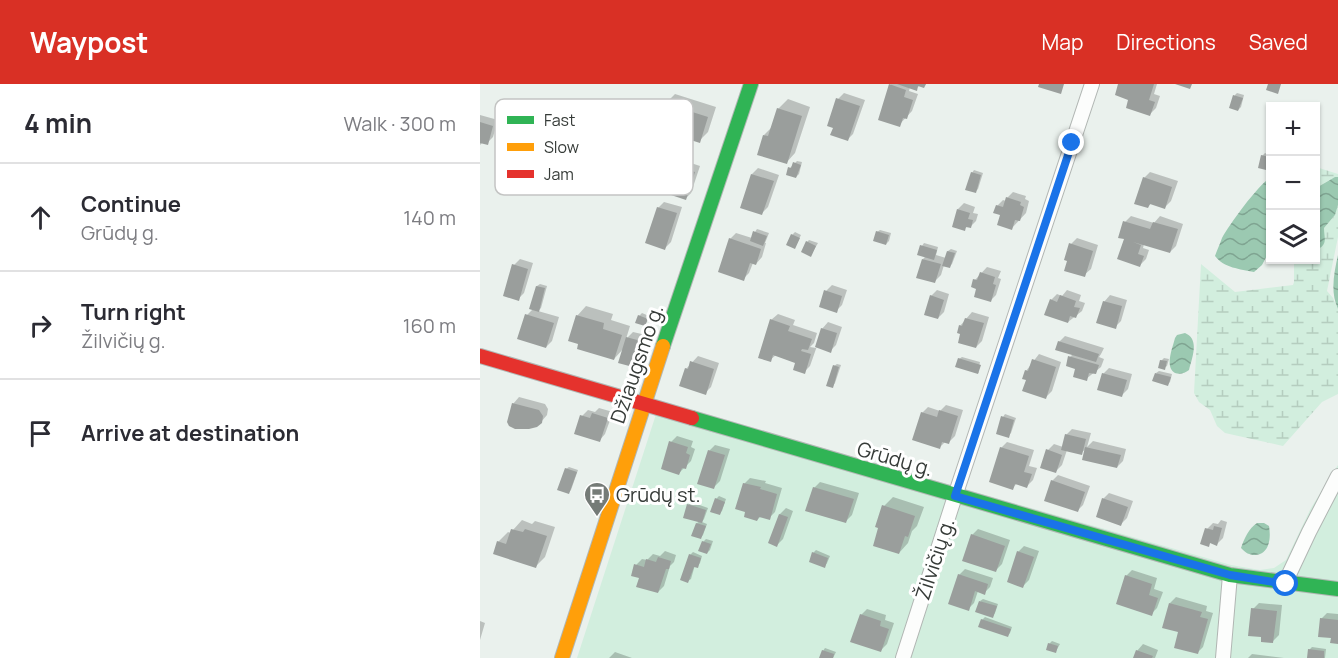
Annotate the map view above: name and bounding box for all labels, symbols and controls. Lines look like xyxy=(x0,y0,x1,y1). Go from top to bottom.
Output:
text: Waypost xyxy=(30,23,149,61)
text: Map xyxy=(1042,28,1083,56)
text: Directions xyxy=(1116,28,1216,56)
text: Saved xyxy=(1249,28,1308,56)
legend xyxy=(495,99,693,195)
map controls xyxy=(1266,102,1320,264)
button: + xyxy=(1266,102,1320,156)
text: 4 min xyxy=(24,105,92,141)
text: Fast xyxy=(544,109,575,131)
text: Walk · 300 m xyxy=(344,110,456,137)
route end xyxy=(1058,129,1084,155)
text: Slow xyxy=(544,136,579,158)
button: − xyxy=(1266,156,1320,210)
text: Jam xyxy=(544,163,574,185)
text: Continue xyxy=(81,189,181,219)
icon: ahead xyxy=(24,201,57,234)
text: 140 m xyxy=(403,204,456,231)
button: layers xyxy=(1266,210,1320,264)
text: Grūdų g. xyxy=(81,219,159,246)
text: Turn right xyxy=(81,297,186,327)
street label: Džiaugsmo g. xyxy=(604,301,669,427)
icon: right xyxy=(24,309,57,342)
text: 160 m xyxy=(403,312,456,339)
text: Žilvičių g. xyxy=(81,327,166,354)
icon: arrive xyxy=(24,417,57,450)
text: Arrive at destination xyxy=(81,418,299,448)
street label: Grūdų g. xyxy=(854,435,936,482)
bus stop icon: Grūdų st. xyxy=(582,480,612,518)
place label: Grūdų st. xyxy=(616,481,701,508)
street label: Žilvičių g. xyxy=(909,514,960,603)
route start xyxy=(1272,570,1298,596)

